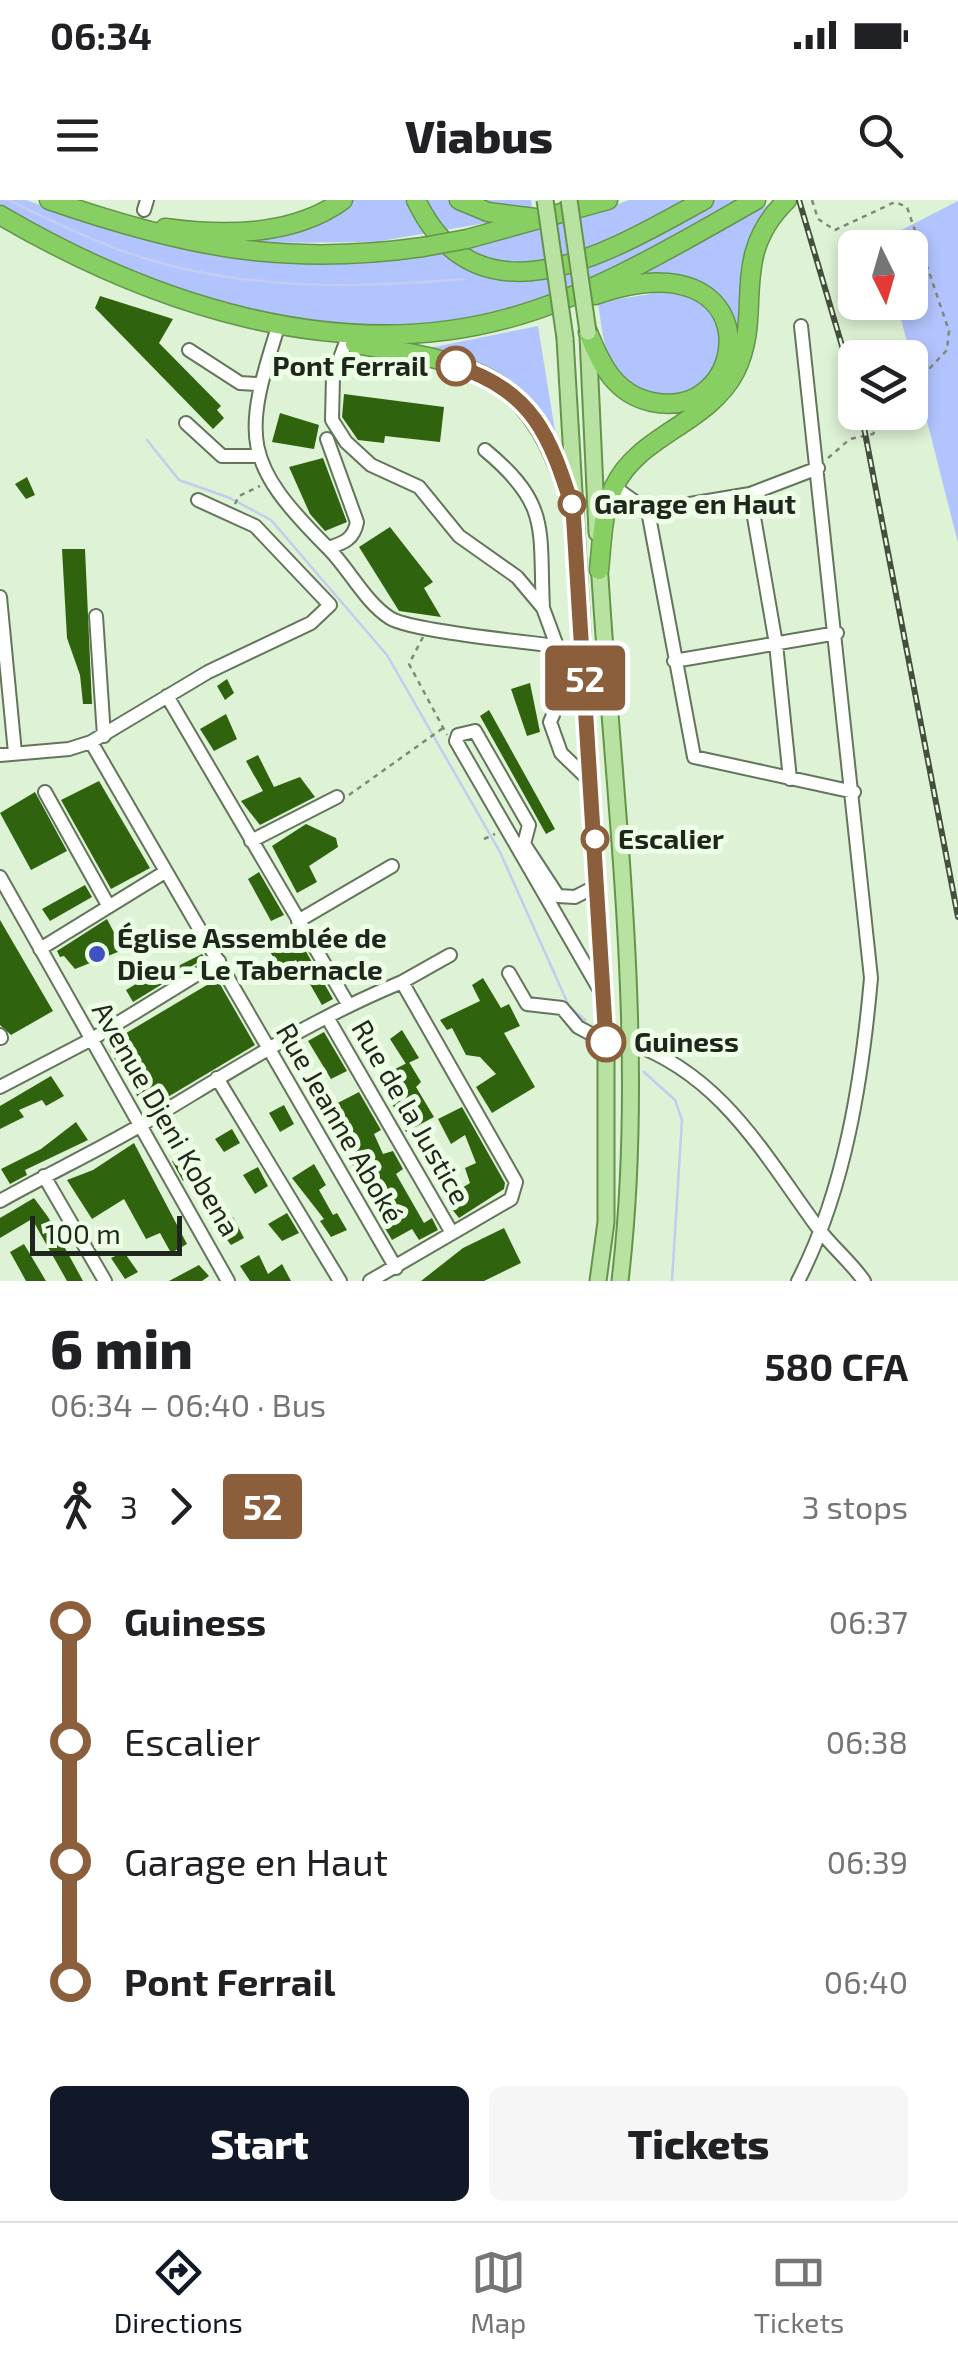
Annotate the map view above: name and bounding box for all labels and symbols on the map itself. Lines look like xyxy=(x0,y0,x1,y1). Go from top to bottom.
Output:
north arrow xyxy=(838,230,928,320)
marker: Pont Ferrail xyxy=(437,347,475,385)
place label: Pont Ferrail xyxy=(272,348,429,382)
place label: Garage en Haut xyxy=(594,486,796,520)
marker: Garage en Haut xyxy=(559,491,585,517)
line badge: 52 xyxy=(540,646,630,710)
place label: Escalier xyxy=(618,821,724,855)
marker: Escalier xyxy=(582,826,608,852)
place label: Église Assemblée de Dieu - Le Tabernacle xyxy=(117,920,387,986)
marker: Église Assemblée de Dieu - Le Tabernacle xyxy=(86,943,108,965)
street label: Avenue Djeni Kobena xyxy=(86,995,248,1242)
street label: Rue de la Justice xyxy=(345,1013,478,1210)
street label: Rue Jeanne Aboké xyxy=(270,1016,412,1229)
marker: Guiness xyxy=(587,1023,625,1061)
place label: Guiness xyxy=(634,1024,739,1058)
scale bar xyxy=(30,1211,182,1256)

